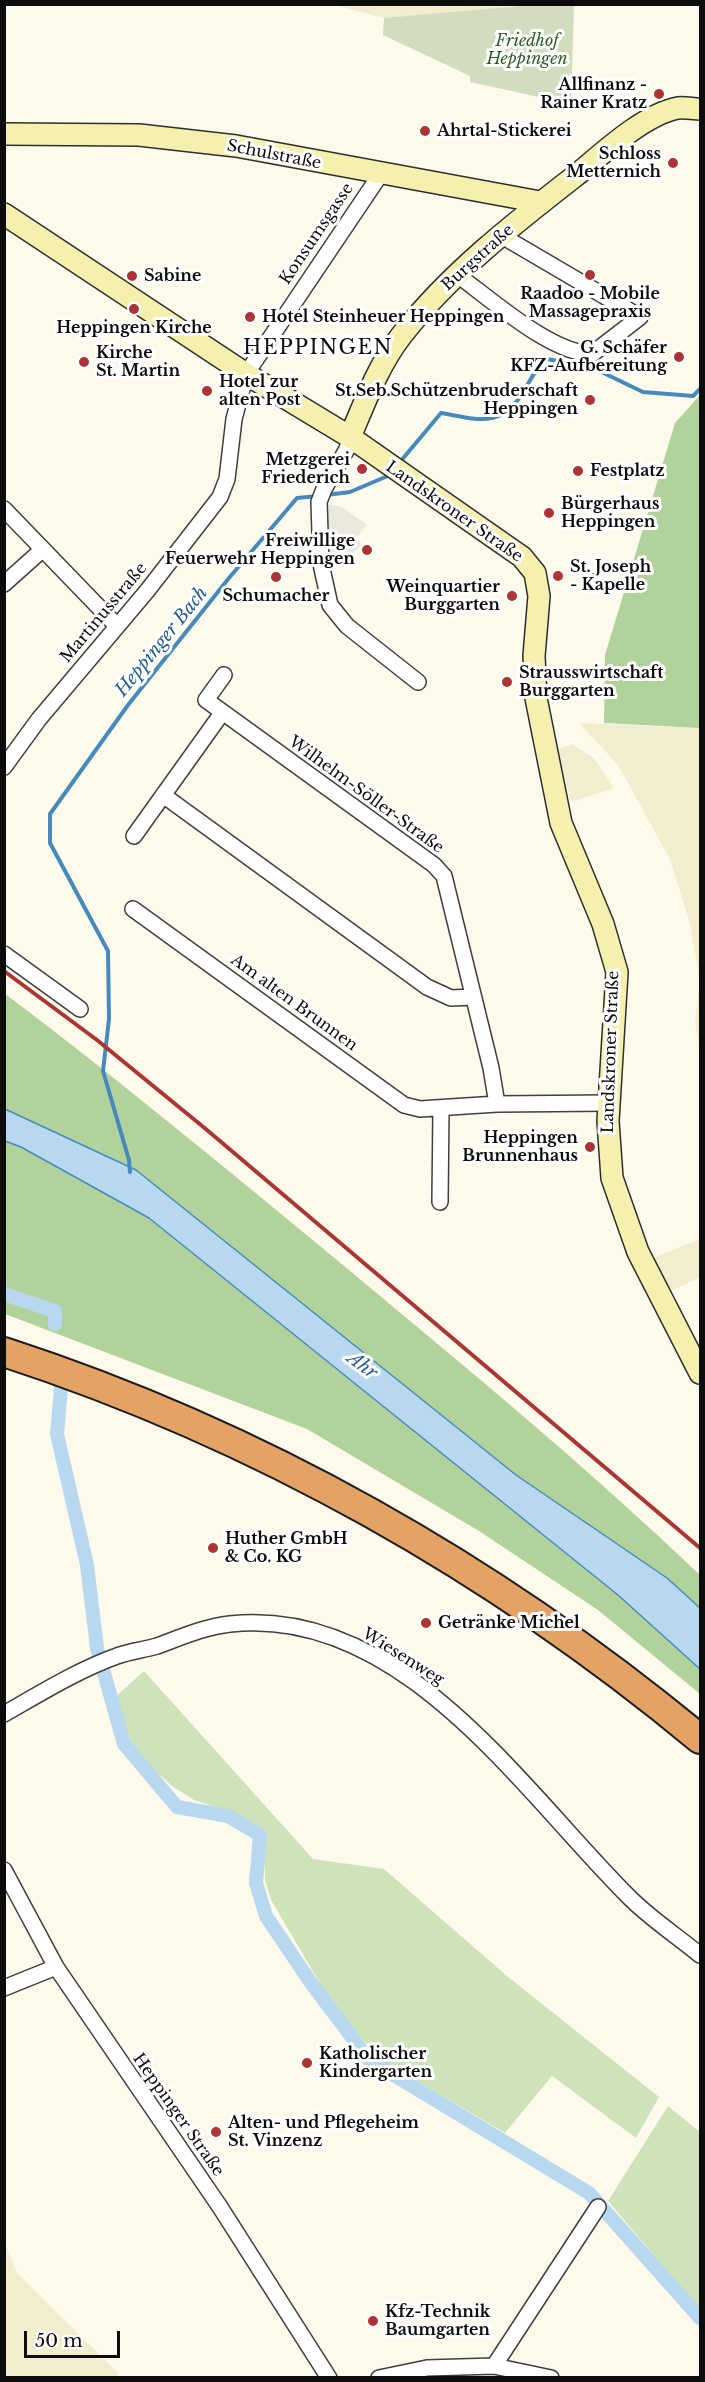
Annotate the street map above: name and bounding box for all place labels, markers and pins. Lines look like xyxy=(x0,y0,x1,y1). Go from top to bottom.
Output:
place label: Allfinanz - Rainer Kratz xyxy=(540,75,647,113)
marker: Allfinanz - Rainer Kratz xyxy=(652,87,666,101)
place label: Ahrtal-Stickerei xyxy=(437,121,572,141)
marker: Ahrtal-Stickerei xyxy=(418,124,432,138)
place label: Schloss Metternich xyxy=(566,144,661,182)
marker: Schloss Metternich xyxy=(666,156,680,170)
place label: Sabine xyxy=(144,266,201,286)
marker: Raadoo - Mobile Massagepraxis xyxy=(583,268,597,282)
marker: Sabine xyxy=(125,269,139,283)
place label: Raadoo - Mobile Massagepraxis xyxy=(520,284,660,322)
marker: Heppingen Kirche xyxy=(127,302,141,316)
place label: Hotel Steinheuer Heppingen xyxy=(262,307,504,327)
marker: Hotel Steinheuer Heppingen xyxy=(243,310,257,324)
place label: Heppingen Kirche xyxy=(56,318,212,338)
place label: G. Schäfer KFZ-Aufbereitung xyxy=(510,338,667,376)
place label: Kirche St. Martin xyxy=(96,343,180,381)
marker: G. Schäfer KFZ-Aufbereitung xyxy=(672,350,686,364)
marker: Kirche St. Martin xyxy=(77,355,91,369)
place label: Hotel zur alten Post xyxy=(219,372,300,410)
place label: St.Seb.Schützenbruderschaft Heppingen xyxy=(335,381,578,419)
marker: Hotel zur alten Post xyxy=(200,384,214,398)
marker: St.Seb.Schützenbruderschaft Heppingen xyxy=(583,393,597,407)
place label: Metzgerei Friederich xyxy=(261,450,350,488)
place label: Festplatz xyxy=(590,461,665,481)
marker: Metzgerei Friederich xyxy=(355,462,369,476)
marker: Festplatz xyxy=(571,464,585,478)
place label: Bürgerhaus Heppingen xyxy=(561,494,659,532)
marker: Bürgerhaus Heppingen xyxy=(542,506,556,520)
place label: Freiwillige Feuerwehr Heppingen xyxy=(165,531,355,569)
marker: Freiwillige Feuerwehr Heppingen xyxy=(360,543,374,557)
place label: St. Joseph - Kapelle xyxy=(570,557,651,595)
marker: St. Joseph - Kapelle xyxy=(551,569,565,583)
marker: Schumacher xyxy=(269,570,283,584)
place label: Weinquartier Burggarten xyxy=(386,577,500,615)
place label: Schumacher xyxy=(222,586,330,606)
marker: Weinquartier Burggarten xyxy=(505,589,519,603)
place label: Strausswirtschaft Burggarten xyxy=(519,663,663,701)
marker: Strausswirtschaft Burggarten xyxy=(500,675,514,689)
place label: Heppingen Brunnenhaus xyxy=(462,1128,578,1166)
marker: Heppingen Brunnenhaus xyxy=(583,1140,597,1154)
place label: Huther GmbH & Co. KG xyxy=(225,1529,348,1567)
marker: Huther GmbH & Co. KG xyxy=(206,1541,220,1555)
place label: Getränke Michel xyxy=(438,1613,580,1633)
marker: Getränke Michel xyxy=(419,1616,433,1630)
place label: Katholischer Kindergarten xyxy=(319,2044,432,2082)
marker: Katholischer Kindergarten xyxy=(300,2056,314,2070)
place label: Alten- und Pflegeheim St. Vinzenz xyxy=(228,2113,419,2151)
marker: Alten- und Pflegeheim St. Vinzenz xyxy=(209,2125,223,2139)
place label: Kfz-Technik Baumgarten xyxy=(385,2302,490,2340)
marker: Kfz-Technik Baumgarten xyxy=(366,2314,380,2328)

